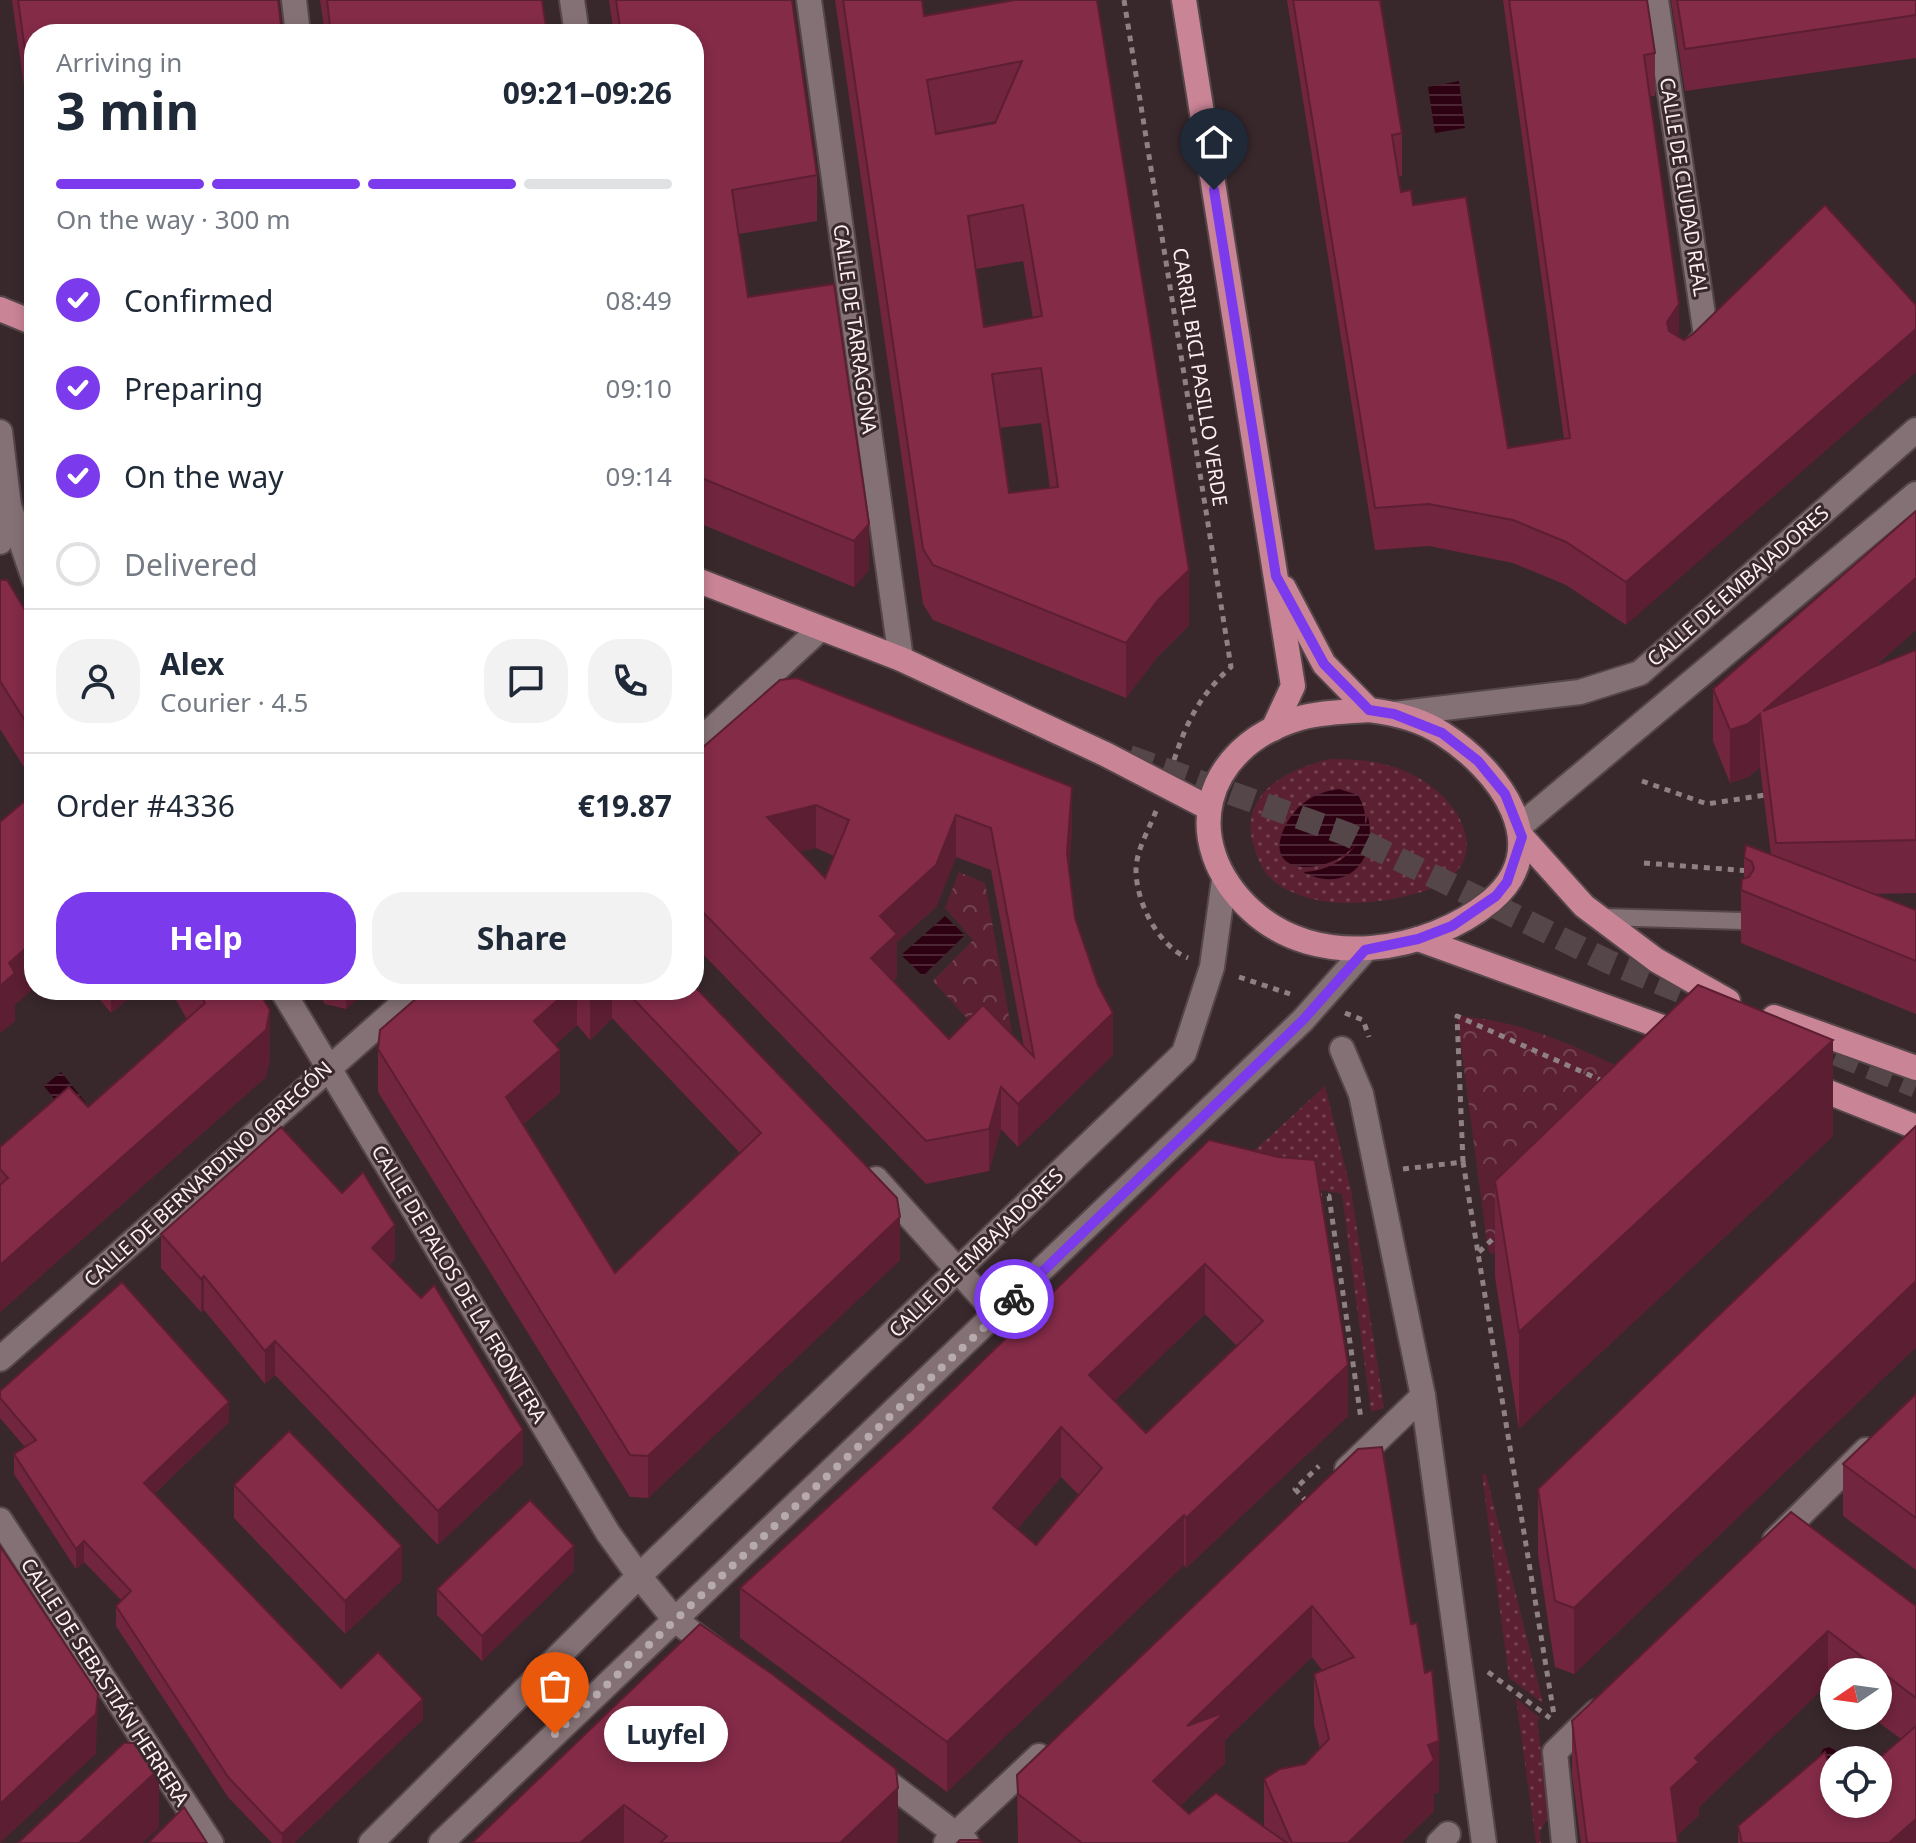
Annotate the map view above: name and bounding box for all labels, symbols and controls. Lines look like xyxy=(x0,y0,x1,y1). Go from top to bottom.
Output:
text: Arriving in xyxy=(56,44,182,80)
text: 09:21–09:26 xyxy=(503,72,672,113)
text: 3 min xyxy=(56,74,199,145)
street label: CALLE DE CIUDAD REAL xyxy=(1654,76,1715,298)
pin xyxy=(1180,108,1248,190)
icon: home xyxy=(1192,120,1236,164)
text: On the way · 300 m xyxy=(56,201,290,237)
street label: CALLE DE TARRAGONA xyxy=(827,222,884,436)
street label: CARRIL BICI PASILLO VERDE xyxy=(1167,246,1234,508)
icon: check xyxy=(56,278,100,322)
text: Confirmed xyxy=(124,280,274,321)
text: 08:49 xyxy=(606,282,672,318)
icon: check xyxy=(56,366,100,410)
text: Preparing xyxy=(124,368,263,409)
text: 09:10 xyxy=(606,370,672,406)
icon: check xyxy=(56,454,100,498)
text: On the way xyxy=(124,456,284,497)
text: 09:14 xyxy=(606,458,672,494)
street label: CALLE DE EMBAJADORES xyxy=(1641,499,1834,672)
text: Delivered xyxy=(124,544,258,585)
button: person xyxy=(56,639,140,723)
button: chat xyxy=(484,639,568,723)
button: phone xyxy=(588,639,672,723)
text: Alex xyxy=(160,643,224,684)
text: Courier · 4.5 xyxy=(160,684,308,720)
text: Order #4336 xyxy=(56,785,235,826)
text: €19.87 xyxy=(578,785,672,826)
button: Help xyxy=(56,892,356,984)
button: Share xyxy=(372,892,672,984)
street label: CALLE DE BERNARDINO OBREGÓN xyxy=(78,1055,338,1293)
street label: CALLE DE PALOS DE LA FRONTERA xyxy=(365,1140,553,1428)
street label: CALLE DE EMBAJADORES xyxy=(883,1162,1069,1343)
courier xyxy=(974,1259,1054,1339)
icon: bike xyxy=(992,1277,1036,1321)
street label: CALLE DE SEBASTIÁN HERRERA xyxy=(15,1552,196,1811)
pin xyxy=(521,1652,589,1734)
north arrow xyxy=(1820,1658,1892,1730)
map controls xyxy=(1820,1658,1892,1818)
icon: bag xyxy=(533,1664,577,1708)
callout: Luyfel xyxy=(603,1706,727,1762)
text: Luyfel xyxy=(626,1716,706,1752)
button: locate xyxy=(1820,1746,1892,1818)

